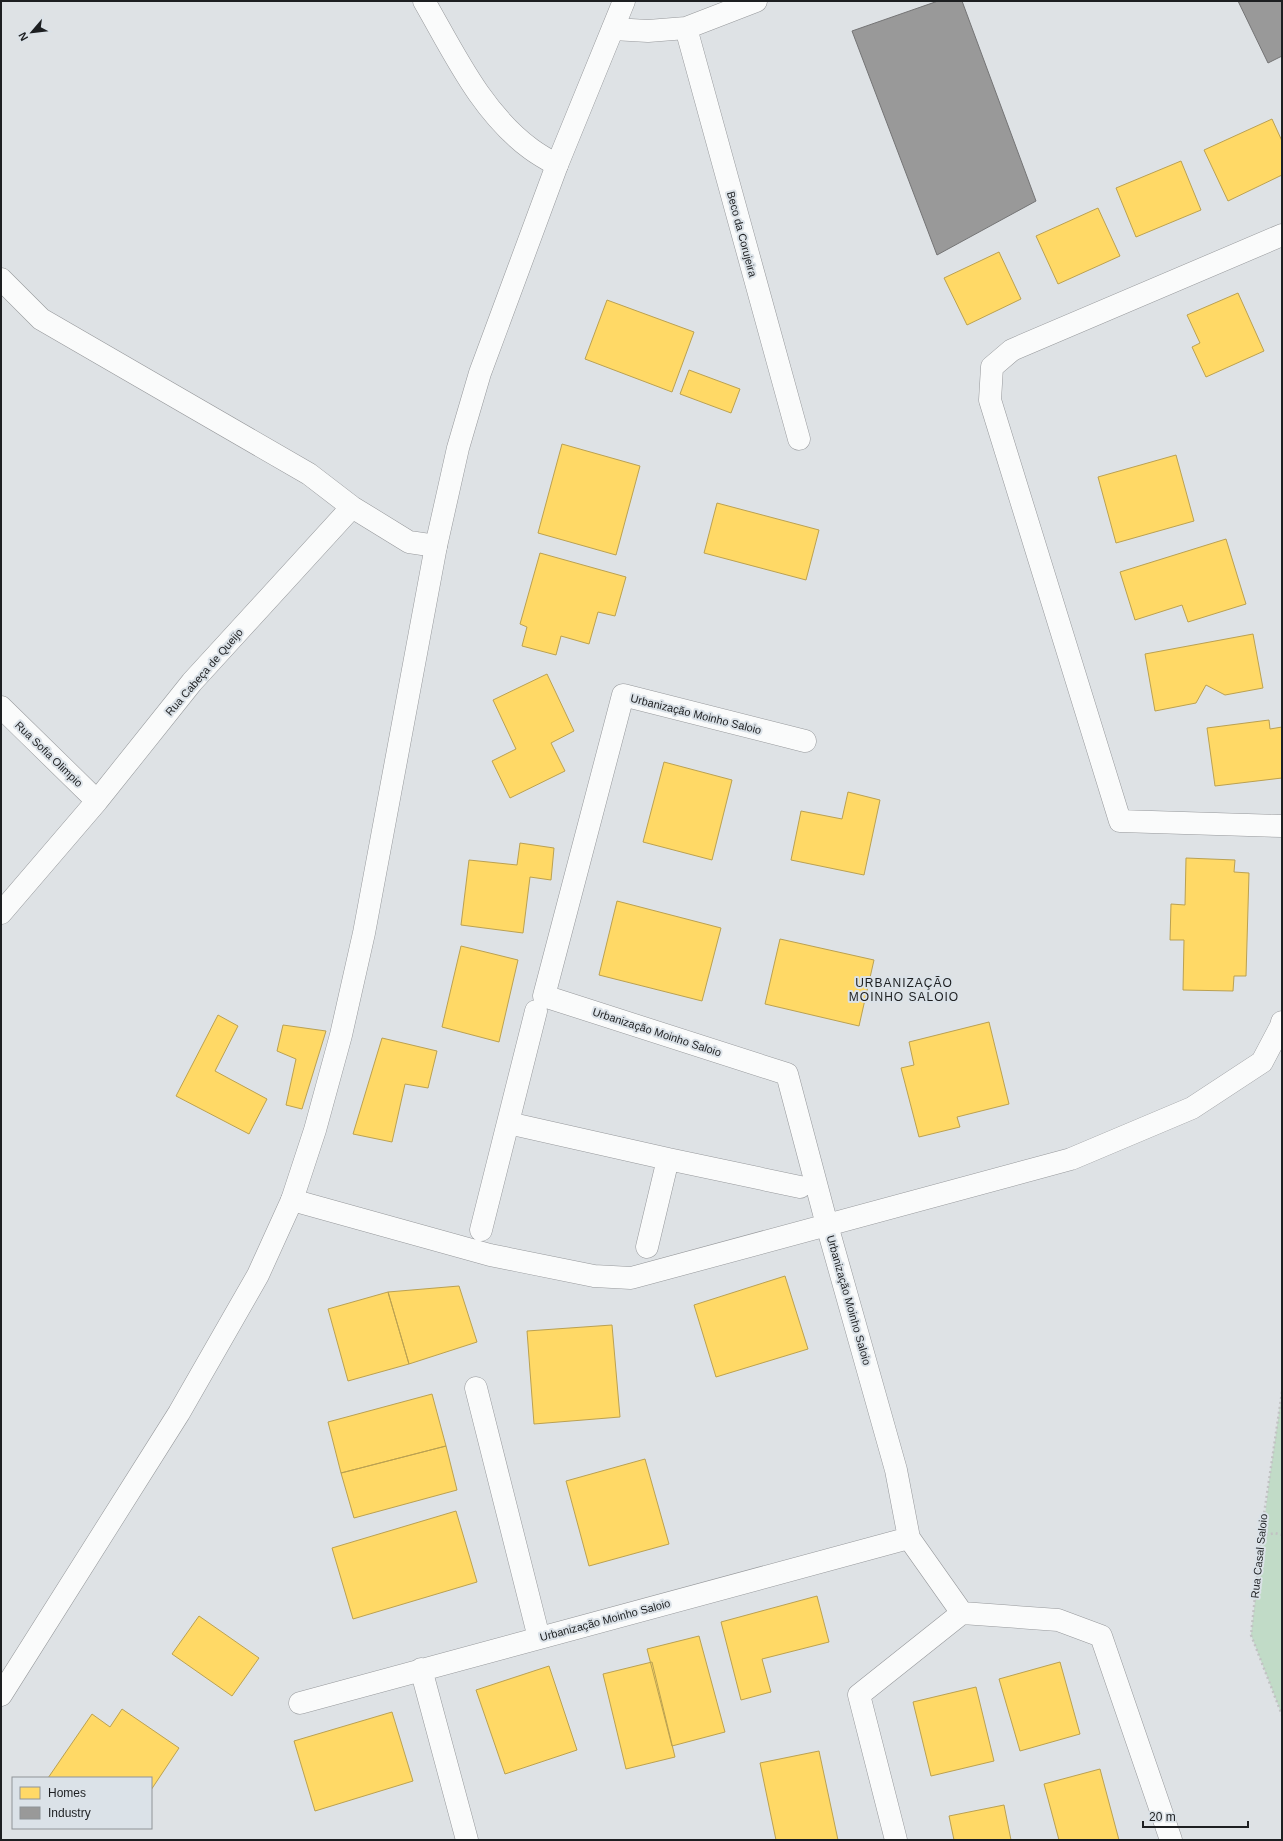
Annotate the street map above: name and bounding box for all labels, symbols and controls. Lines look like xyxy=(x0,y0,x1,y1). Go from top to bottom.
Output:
north arrow xyxy=(12,12,52,52)
text: N xyxy=(16,30,30,43)
street label: Beco da Corujeira xyxy=(725,190,759,279)
street label: Rua Cabeça de Queijo xyxy=(163,626,245,718)
street label: Urbanização Moinho Saloio xyxy=(629,692,763,736)
street label: Rua Sofia Olimpio xyxy=(13,719,85,789)
district label: URBANIZAÇÃO MOINHO SALOIO xyxy=(849,976,959,1004)
street label: Urbanização Moinho Saloio xyxy=(591,1006,723,1058)
street label: Urbanização Moinho Saloio xyxy=(825,1234,873,1366)
street label: Rua Casal Saloio xyxy=(1249,1513,1269,1599)
street label: Urbanização Moinho Saloio xyxy=(538,1597,672,1643)
legend xyxy=(12,1777,152,1829)
text: Homes xyxy=(48,1786,86,1800)
scale bar xyxy=(1143,1803,1248,1829)
text: Industry xyxy=(48,1806,91,1820)
text: 20 m xyxy=(1149,1810,1176,1824)

